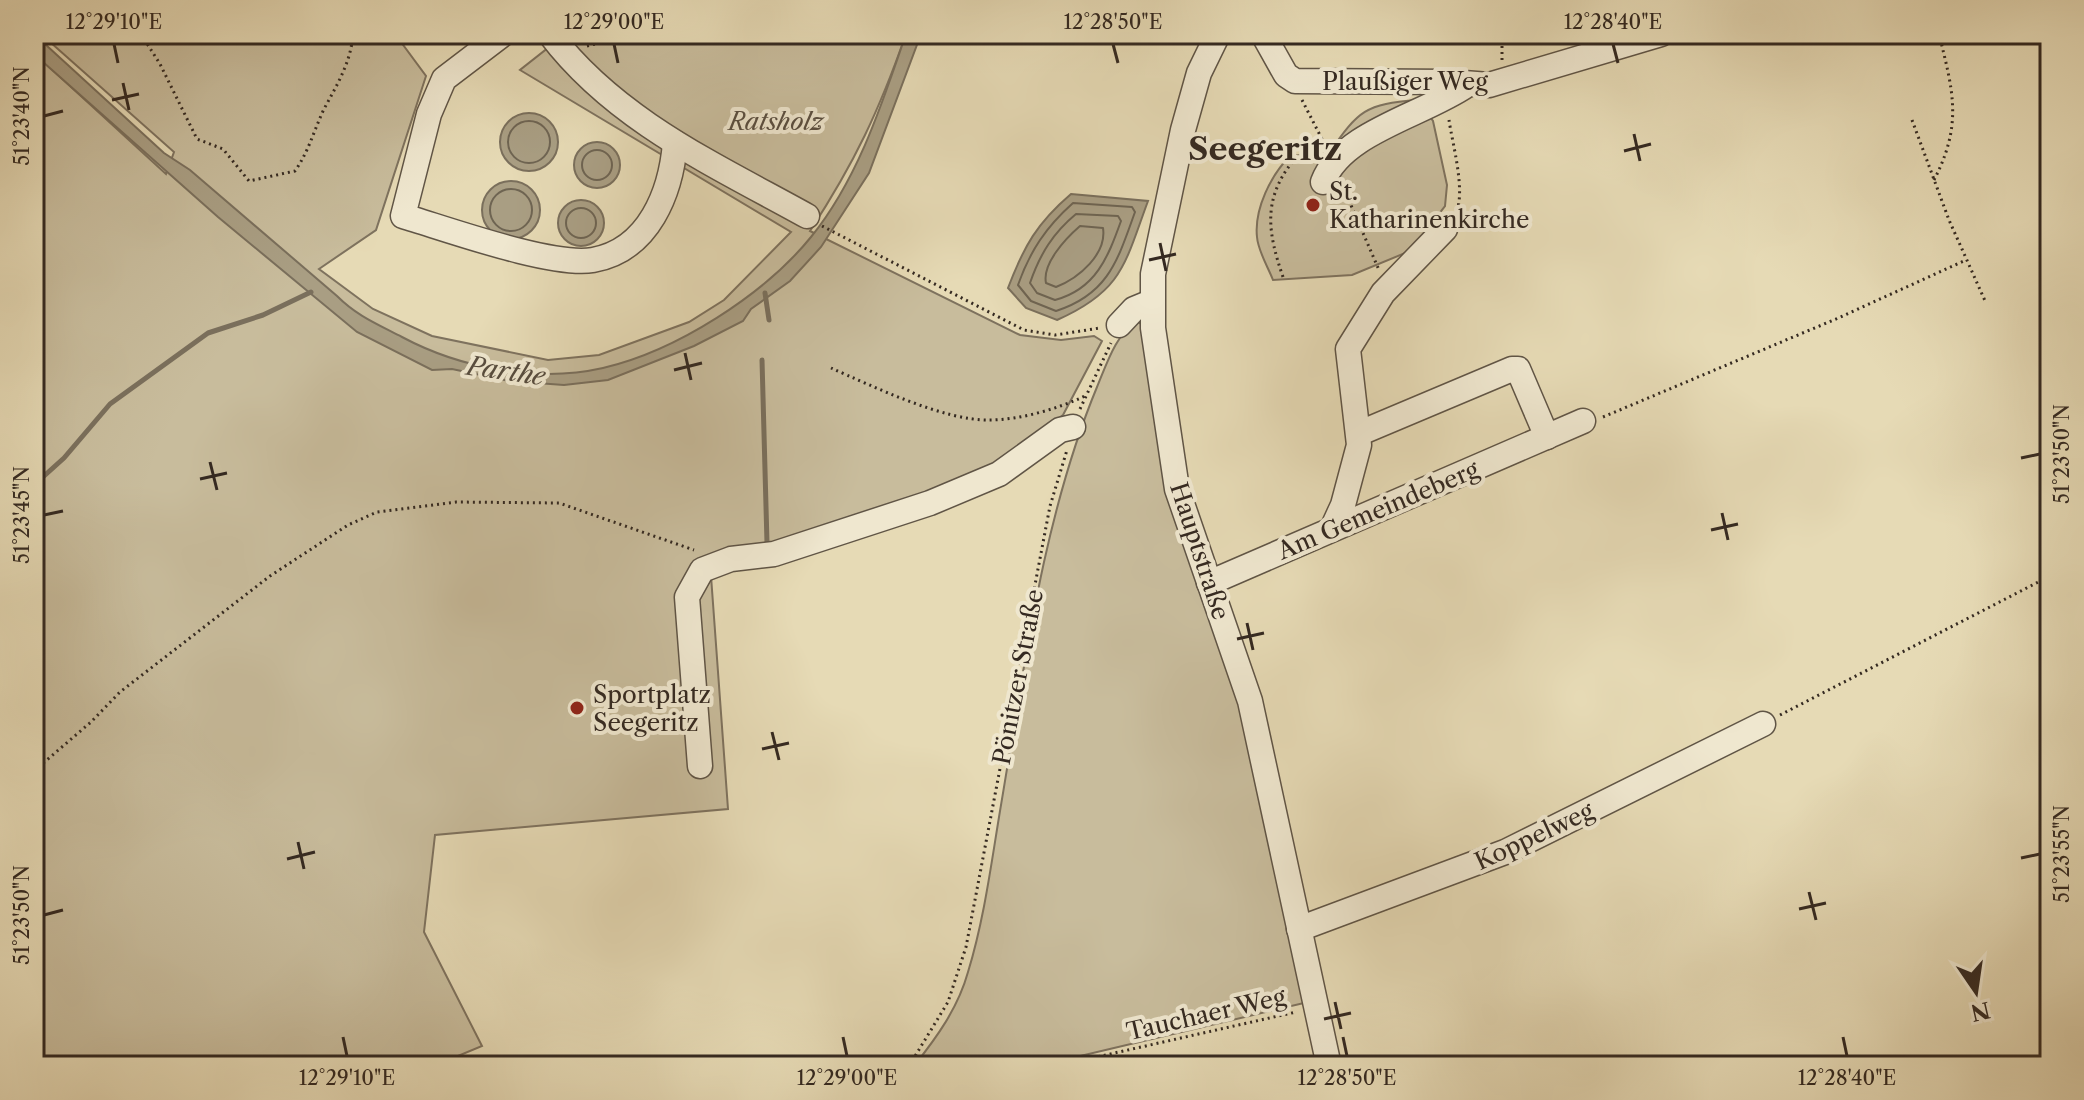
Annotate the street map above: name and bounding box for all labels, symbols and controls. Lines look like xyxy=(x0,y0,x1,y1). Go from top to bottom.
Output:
text: 12°29'10"E xyxy=(66,10,162,34)
text: 12°29'00"E xyxy=(564,10,664,34)
text: 12°28'50"E xyxy=(1064,10,1162,34)
text: 12°28'40"E xyxy=(1564,10,1662,34)
text: 51°23'40"N xyxy=(10,66,34,166)
street label: Plaußiger Weg xyxy=(1322,67,1488,96)
park label: Ratsholz xyxy=(727,107,825,136)
district label: Seegeritz xyxy=(1188,129,1342,168)
place label: St. Katharinenkirche xyxy=(1329,177,1529,234)
marker: St. Katharinenkirche xyxy=(1304,196,1322,214)
water label: Parthe xyxy=(463,349,549,393)
text: 51°23'50"N xyxy=(2050,404,2074,504)
street label: Am Gemeindeberg xyxy=(1272,454,1483,566)
text: 51°23'45"N xyxy=(10,466,34,564)
street label: Hauptstraße xyxy=(1164,479,1236,623)
street label: Pönitzer Straße xyxy=(987,587,1049,767)
place label: Sportplatz Seegeritz xyxy=(593,680,711,737)
marker: Sportplatz Seegeritz xyxy=(568,699,586,717)
street label: Koppelweg xyxy=(1470,796,1598,876)
text: 51°23'55"N xyxy=(2050,805,2074,903)
text: 51°23'50"N xyxy=(10,865,34,965)
north arrow xyxy=(1936,952,2016,1032)
street label: Tauchaer Weg xyxy=(1124,982,1289,1046)
text: N xyxy=(1968,996,1993,1026)
text: 12°29'10"E xyxy=(299,1066,395,1090)
text: 12°29'00"E xyxy=(797,1066,897,1090)
text: 12°28'50"E xyxy=(1298,1066,1396,1090)
text: 12°28'40"E xyxy=(1798,1066,1896,1090)

